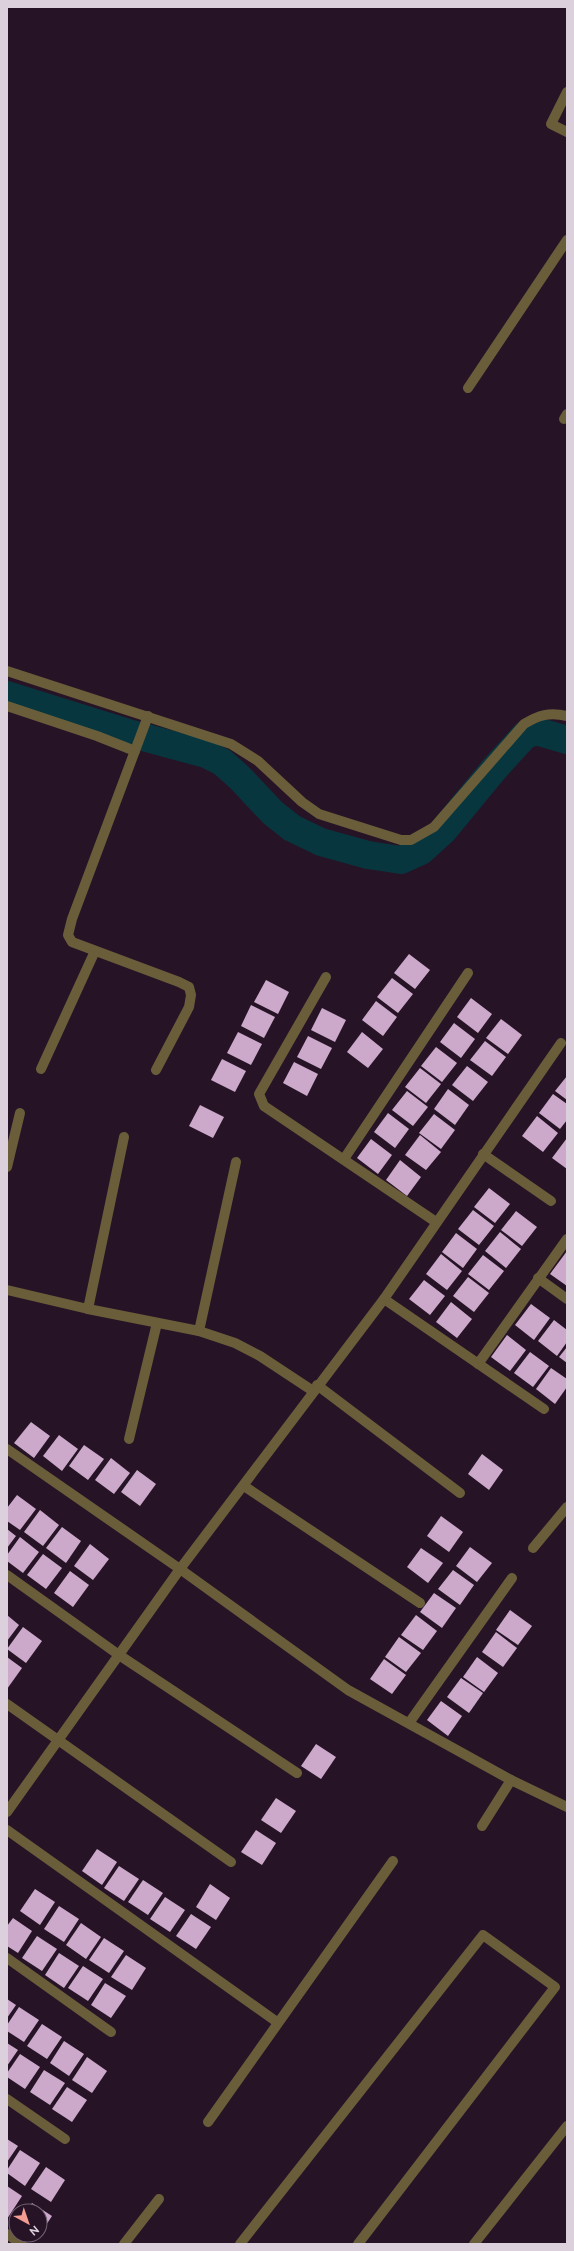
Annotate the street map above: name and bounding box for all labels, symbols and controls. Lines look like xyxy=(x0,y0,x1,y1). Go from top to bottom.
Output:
north arrow xyxy=(8,2203,48,2243)
text: N xyxy=(27,2223,42,2238)

